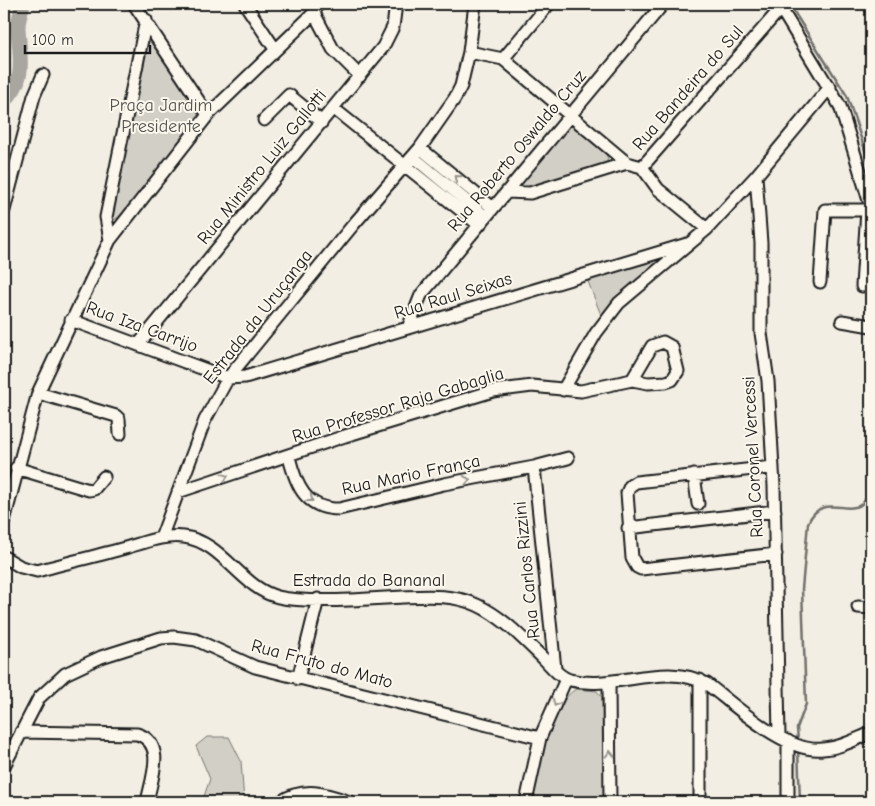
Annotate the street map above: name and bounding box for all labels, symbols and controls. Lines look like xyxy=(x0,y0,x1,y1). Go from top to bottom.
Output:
street label: Rua Bandeira do Sul xyxy=(628,21,748,155)
scale bar xyxy=(25,22,150,54)
text: 100 m xyxy=(32,31,74,49)
street label: Rua Roberto Oswaldo Cruz xyxy=(443,66,591,236)
street label: Rua Ministro Luiz Gallotti xyxy=(193,85,331,249)
park label: Praça Jardim Presidente xyxy=(110,95,212,137)
one-way arrow xyxy=(453,175,462,184)
street label: Estrada da Uruçanga xyxy=(199,246,317,388)
street label: Rua Raul Seixas xyxy=(392,268,514,324)
street label: Rua Iza Carrijo xyxy=(83,297,201,357)
street label: Rua Professor Raja Gabaglia xyxy=(290,363,506,447)
street label: Rua Coronel Vercessi xyxy=(738,376,768,538)
street label: Rua Mario França xyxy=(340,450,482,500)
one-way arrow xyxy=(220,473,228,483)
one-way arrow xyxy=(462,475,471,486)
one-way arrow xyxy=(304,493,313,501)
street label: Rua Carlos Rizzini xyxy=(509,500,545,640)
street label: Estrada do Bananal xyxy=(293,570,445,591)
street label: Rua Fruto do Mato xyxy=(249,635,395,693)
one-way arrow xyxy=(551,698,562,707)
one-way arrow xyxy=(605,749,615,757)

